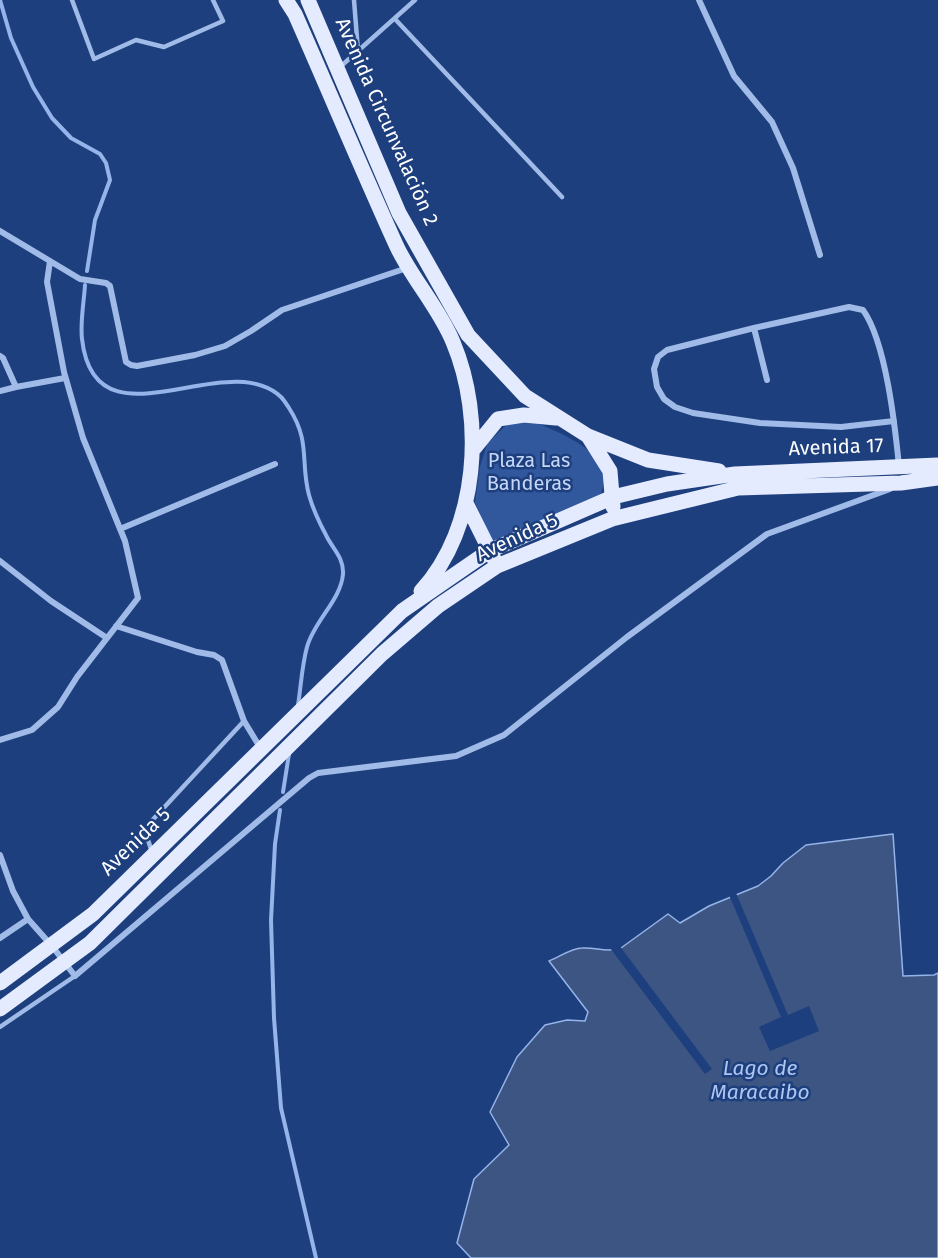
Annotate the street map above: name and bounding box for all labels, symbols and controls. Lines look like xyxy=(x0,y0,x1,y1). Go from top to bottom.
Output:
street label: Avenida Circunvalación 2 xyxy=(329,14,443,230)
street label: Avenida 17 xyxy=(788,434,884,462)
park label: Plaza Las Banderas xyxy=(487,449,571,496)
street label: Avenida 5 xyxy=(472,509,562,567)
street label: Avenida 5 xyxy=(96,803,176,881)
water label: Lago de Maracaibo xyxy=(710,1056,810,1106)

